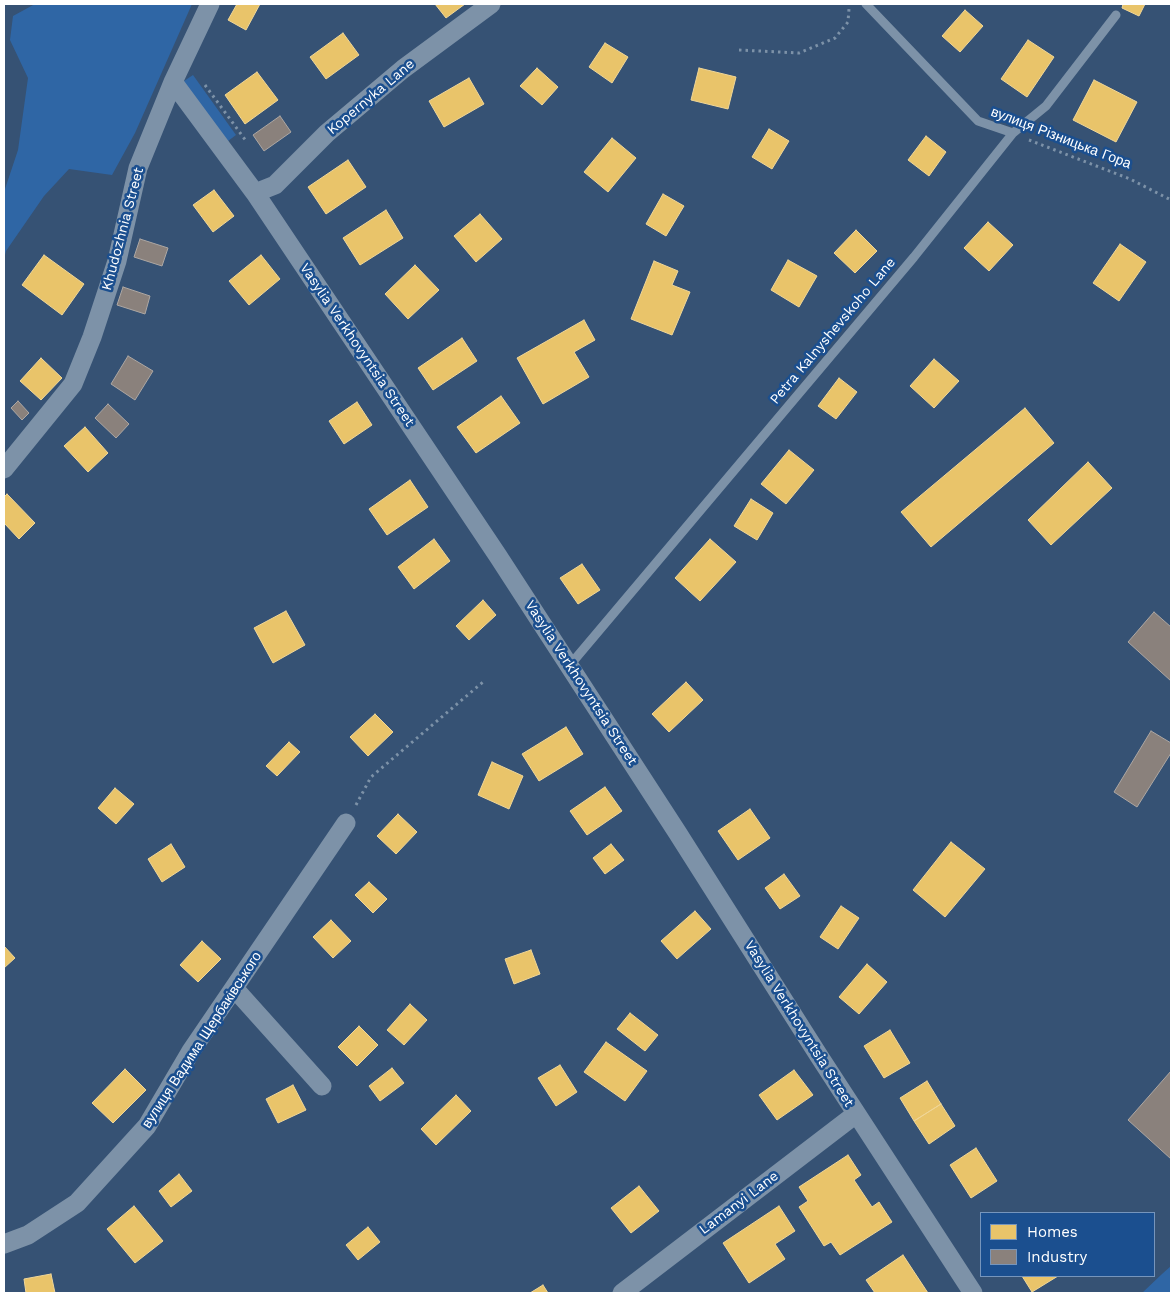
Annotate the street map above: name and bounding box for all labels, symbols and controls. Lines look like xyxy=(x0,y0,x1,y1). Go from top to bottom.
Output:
street label: Kopernyka Lane xyxy=(324,56,418,138)
street label: вулиця Різницька Гора xyxy=(988,103,1134,173)
street label: Khudozhnia Street xyxy=(98,166,148,292)
street label: Petra Kalnyshevskoho Lane xyxy=(767,254,899,408)
street label: Vasylia Verkhovyntsia Street xyxy=(296,260,418,430)
street label: Vasylia Verkhovyntsia Street xyxy=(521,597,641,769)
street label: Vasylia Verkhovyntsia Street xyxy=(741,938,857,1110)
street label: вулиця Вадима Щербаківського xyxy=(139,949,265,1131)
street label: Lamanyi Lane xyxy=(696,1168,782,1238)
legend xyxy=(980,1212,1155,1277)
text: Homes xyxy=(1027,1223,1078,1241)
text: Industry xyxy=(1027,1248,1087,1266)

